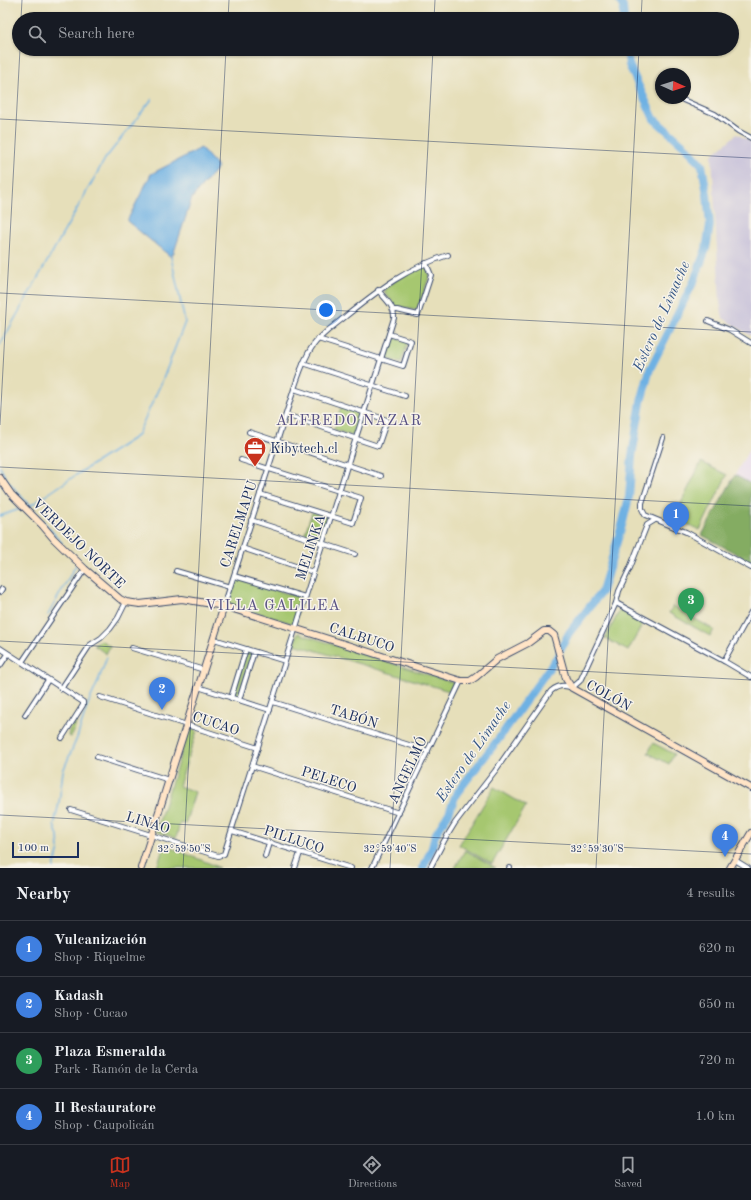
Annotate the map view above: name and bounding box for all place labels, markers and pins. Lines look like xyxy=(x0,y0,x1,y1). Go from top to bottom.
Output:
office icon: Kibytech.cl xyxy=(242,435,268,468)
place label: Kibytech.cl xyxy=(270,442,338,456)
pin: 1 xyxy=(663,502,689,535)
pin: 3 xyxy=(678,588,704,621)
pin: 2 xyxy=(149,677,175,710)
pin: 4 xyxy=(712,824,738,857)

